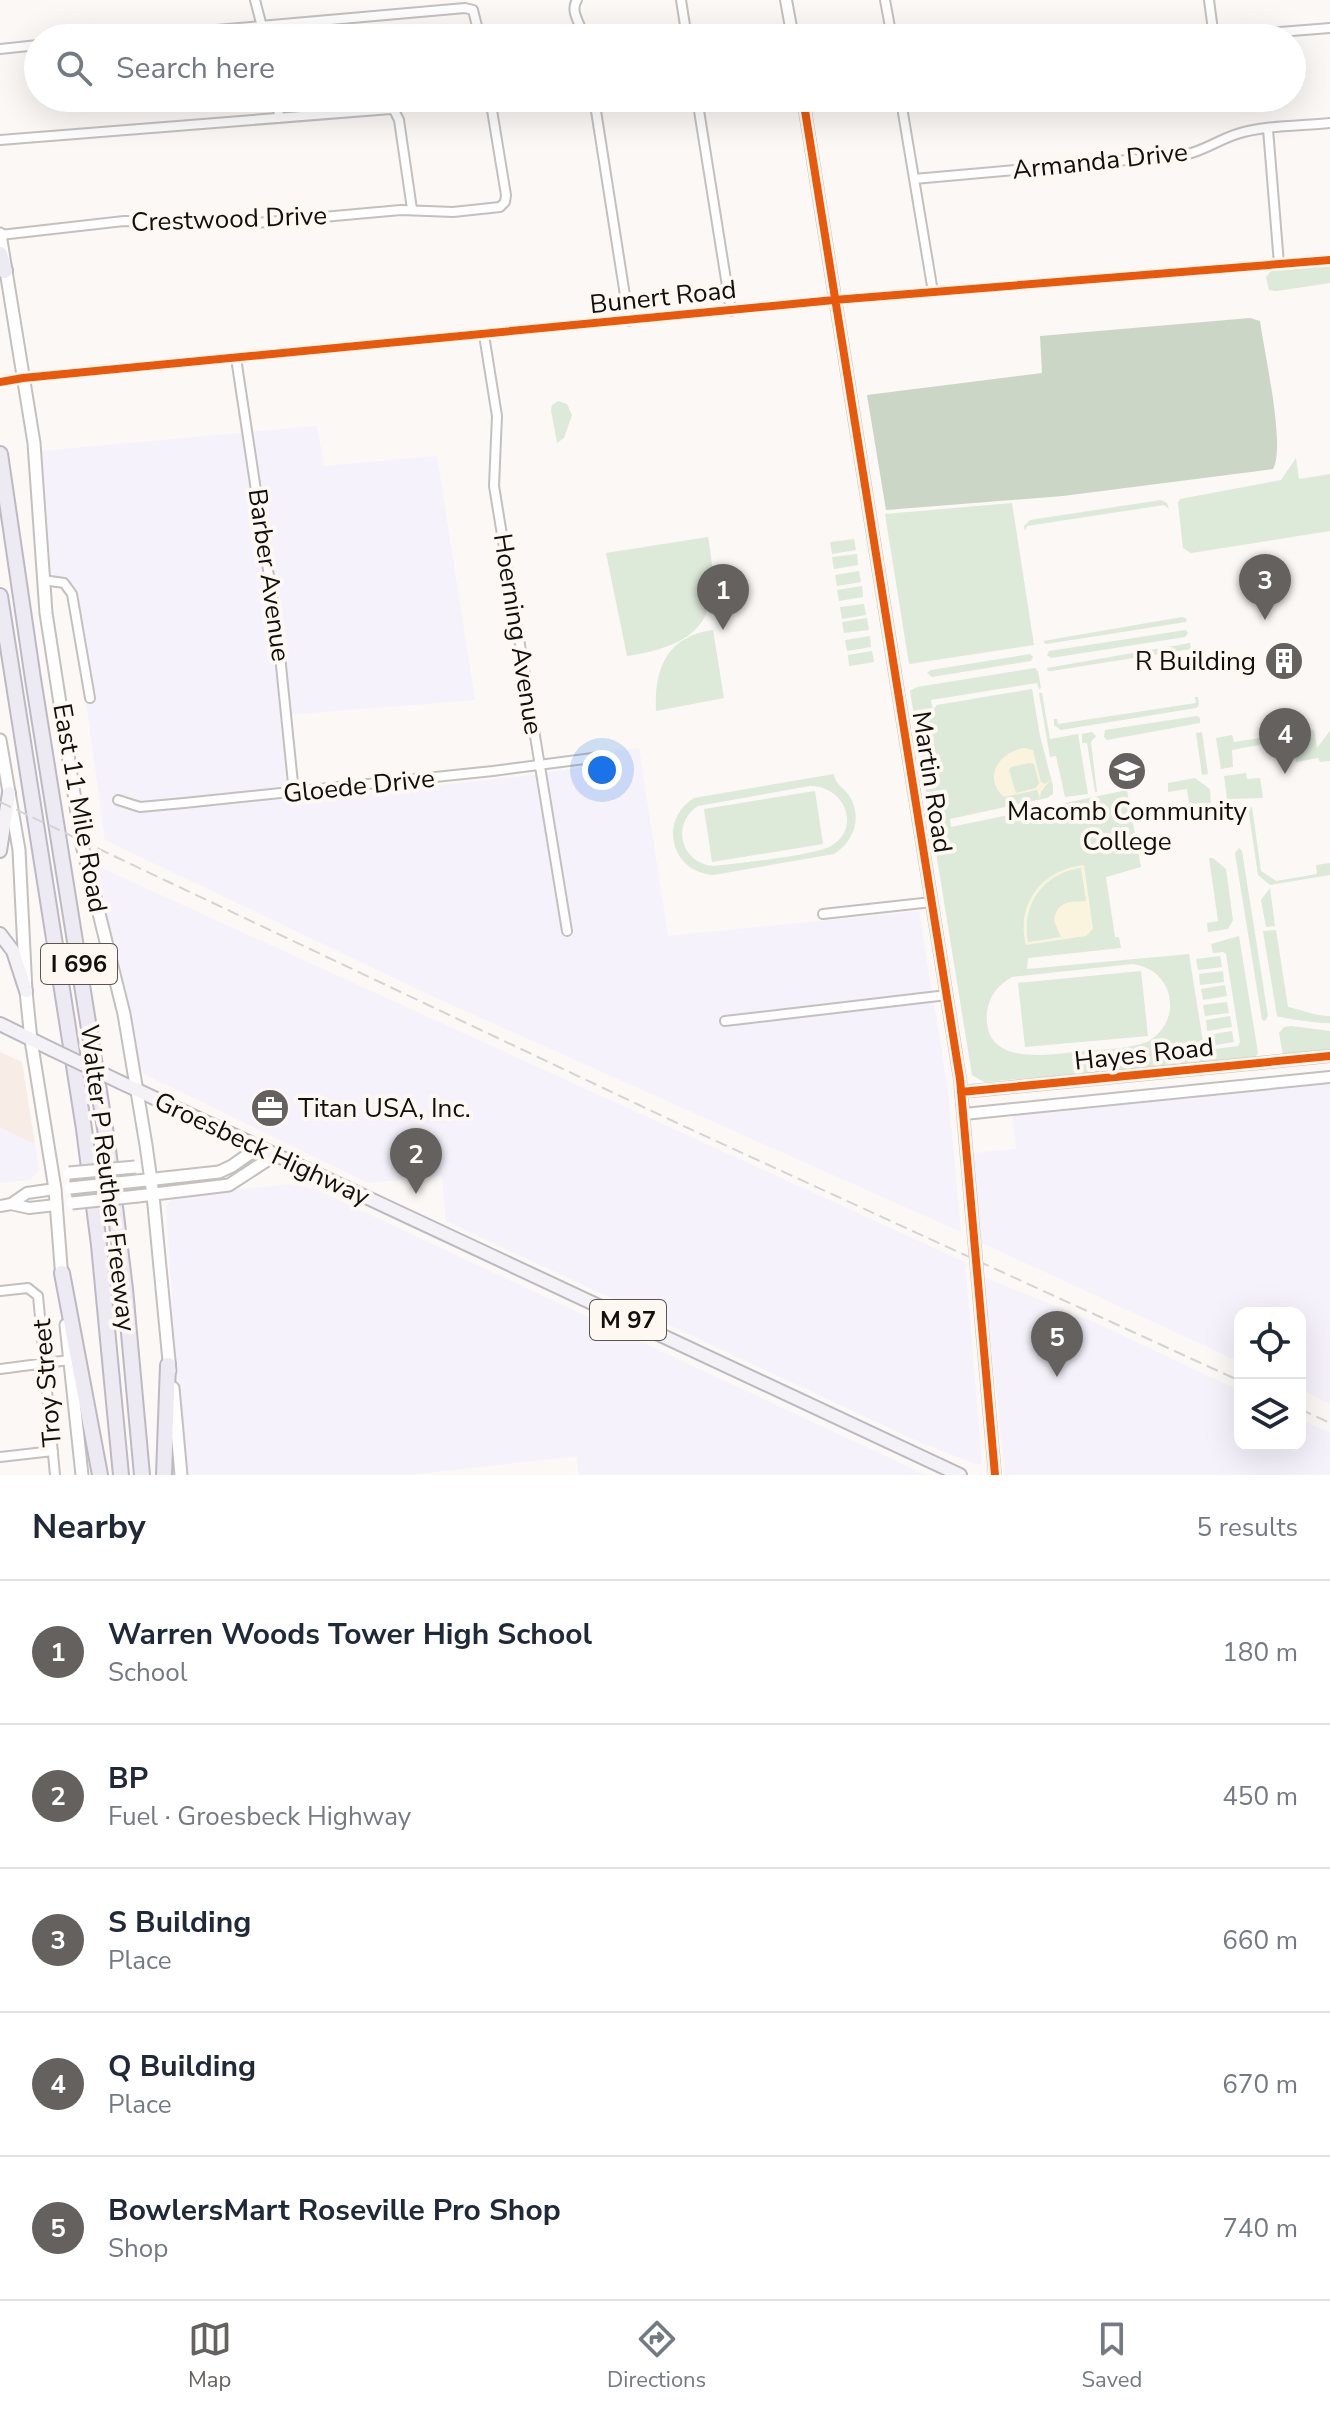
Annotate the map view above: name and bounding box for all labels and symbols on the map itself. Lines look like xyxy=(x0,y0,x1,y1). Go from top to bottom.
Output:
street label: Armanda Drive xyxy=(1010,134,1190,188)
street label: Crestwood Drive xyxy=(130,198,328,240)
street label: Bunert Road xyxy=(588,272,738,322)
street label: Barber Avenue xyxy=(240,486,298,664)
street label: Hoerning Avenue xyxy=(485,531,551,737)
pin: 3 xyxy=(1239,554,1291,620)
pin: 1 xyxy=(697,564,749,630)
building icon: R Building xyxy=(1263,640,1305,682)
place label: R Building xyxy=(1135,644,1256,679)
street label: East 11 Mile Road xyxy=(44,701,116,915)
pin: 4 xyxy=(1259,708,1311,774)
street label: Martin Road xyxy=(904,709,960,855)
your location xyxy=(582,750,622,790)
school or university icon: Macomb Community College xyxy=(1106,750,1148,792)
street label: Gloede Drive xyxy=(282,761,436,811)
place label: Macomb Community College xyxy=(1007,794,1248,859)
road number: I 696 xyxy=(41,944,117,984)
street label: Walter P Reuther Freeway xyxy=(72,1023,144,1334)
street label: Hayes Road xyxy=(1072,1029,1216,1079)
street label: Groesbeck Highway xyxy=(149,1084,376,1215)
office icon: Titan USA, Inc. xyxy=(249,1087,291,1129)
place label: Titan USA, Inc. xyxy=(298,1091,471,1126)
pin: 2 xyxy=(390,1128,442,1194)
road number: M 97 xyxy=(590,1300,666,1340)
pin: 5 xyxy=(1031,1311,1083,1377)
street label: Troy Street xyxy=(24,1317,70,1448)

